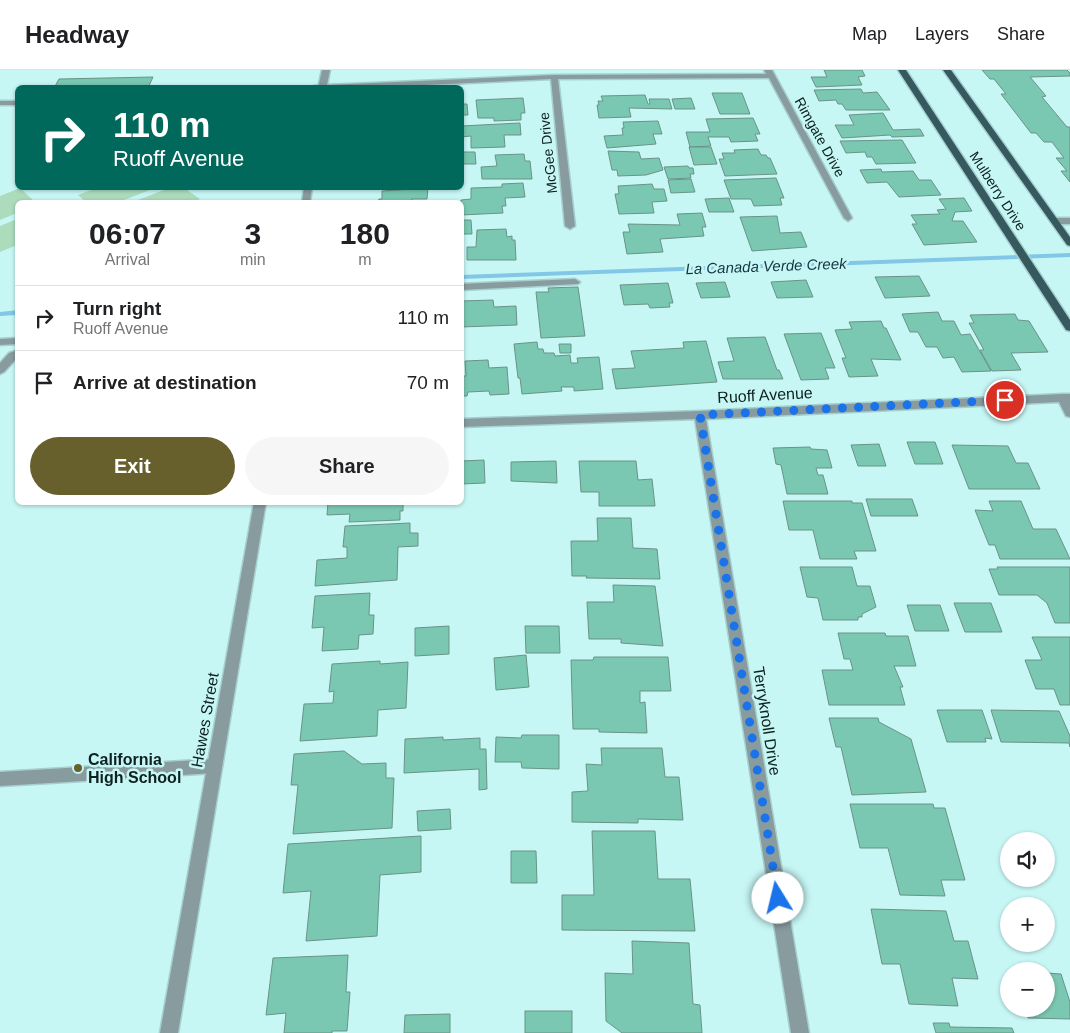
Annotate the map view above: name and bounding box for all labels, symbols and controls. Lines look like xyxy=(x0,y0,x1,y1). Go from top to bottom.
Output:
text: Headway xyxy=(25,21,129,48)
text: Map xyxy=(852,24,887,44)
text: Layers xyxy=(915,24,969,44)
text: Share xyxy=(997,24,1045,44)
street label: Rimgate Drive xyxy=(792,94,849,180)
icon: right xyxy=(30,105,95,170)
text: 110 m xyxy=(113,105,210,144)
street label: McGee Drive xyxy=(536,111,560,194)
text: Ruoff Avenue xyxy=(113,146,244,171)
street label: Mulberry Drive xyxy=(967,148,1030,234)
text: 06:07 xyxy=(89,217,166,250)
text: 3 xyxy=(244,217,261,250)
text: 180 xyxy=(340,217,390,250)
text: Arrival xyxy=(105,251,150,268)
text: min xyxy=(240,251,266,268)
text: m xyxy=(358,251,371,268)
water label: La Canada Verde Creek xyxy=(685,255,848,277)
text: Turn right xyxy=(73,298,161,319)
icon: right xyxy=(30,304,58,332)
text: 110 m xyxy=(398,307,449,328)
text: Ruoff Avenue xyxy=(73,320,169,337)
icon: arrive xyxy=(30,369,58,397)
text: Arrive at destination xyxy=(73,372,257,393)
text: 70 m xyxy=(407,372,449,393)
pin xyxy=(984,379,1026,421)
street label: Ruoff Avenue xyxy=(717,384,813,406)
icon: arrive xyxy=(991,386,1019,414)
button: Exit xyxy=(30,437,235,495)
button: Share xyxy=(245,437,449,495)
street label: Terryknoll Drive xyxy=(750,665,784,777)
street label: Hawes Street xyxy=(188,671,222,769)
place label: California High School xyxy=(88,751,181,786)
marker: California High School xyxy=(72,762,84,774)
map controls xyxy=(1000,832,1055,1017)
button: sound xyxy=(1000,832,1055,887)
position arrow xyxy=(751,871,803,923)
button: + xyxy=(1000,897,1055,952)
button: − xyxy=(1000,962,1055,1017)

